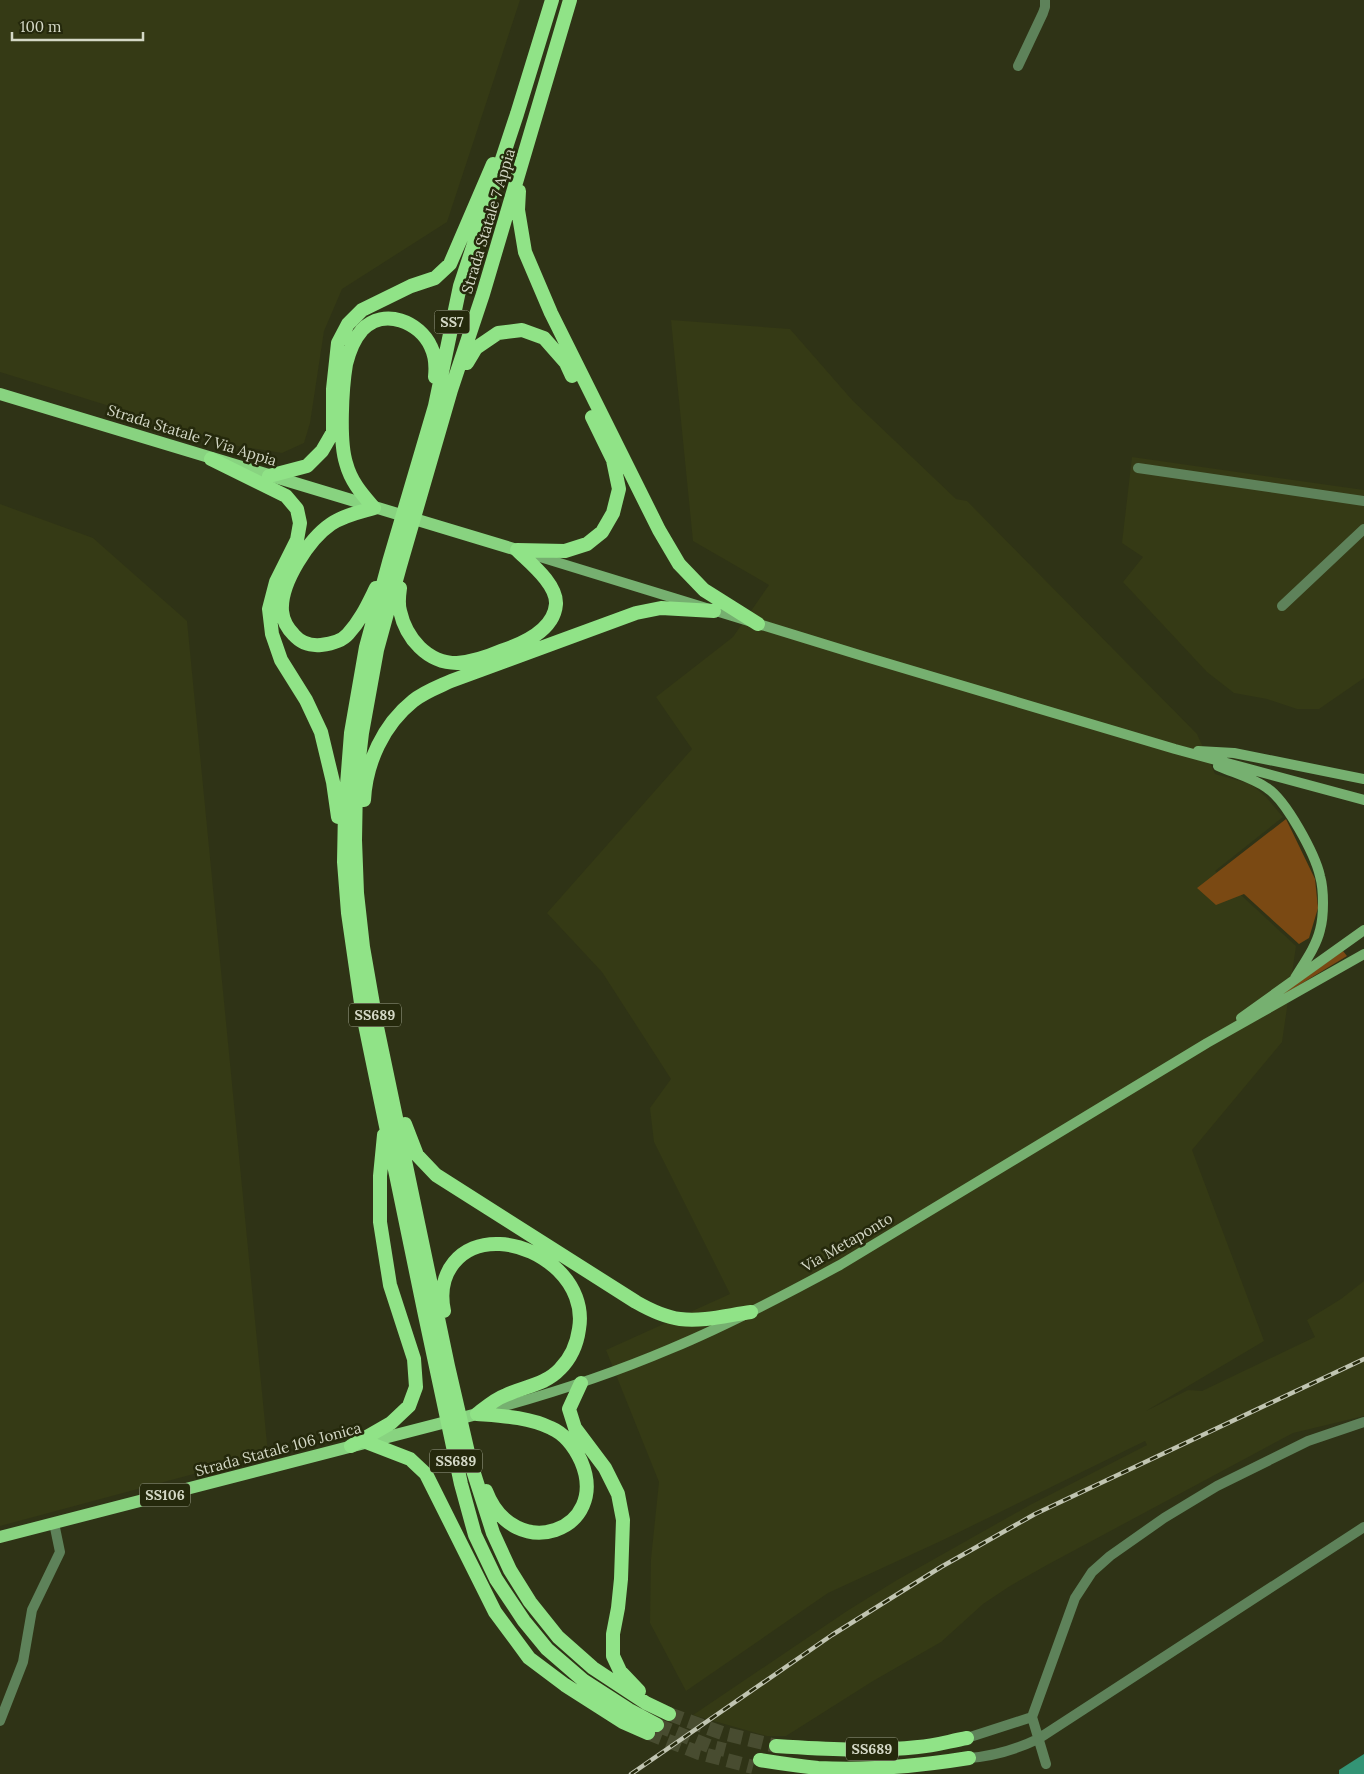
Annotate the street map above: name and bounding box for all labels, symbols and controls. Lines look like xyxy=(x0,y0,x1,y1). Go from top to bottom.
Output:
scale bar xyxy=(12,10,144,42)
text: 100 m xyxy=(20,17,61,36)
street label: Strada Statale 7 Appia xyxy=(457,146,519,296)
road number: SS7 xyxy=(434,311,470,334)
street label: Strada Statale 7 Via Appia xyxy=(105,400,279,470)
road number: SS689 xyxy=(349,1004,401,1026)
street label: Via Metaponto xyxy=(797,1208,896,1276)
street label: Strada Statale 106 Jonica xyxy=(193,1418,363,1480)
road number: SS689 xyxy=(430,1450,482,1472)
road number: SS106 xyxy=(140,1484,190,1506)
road number: SS689 xyxy=(846,1738,898,1760)

